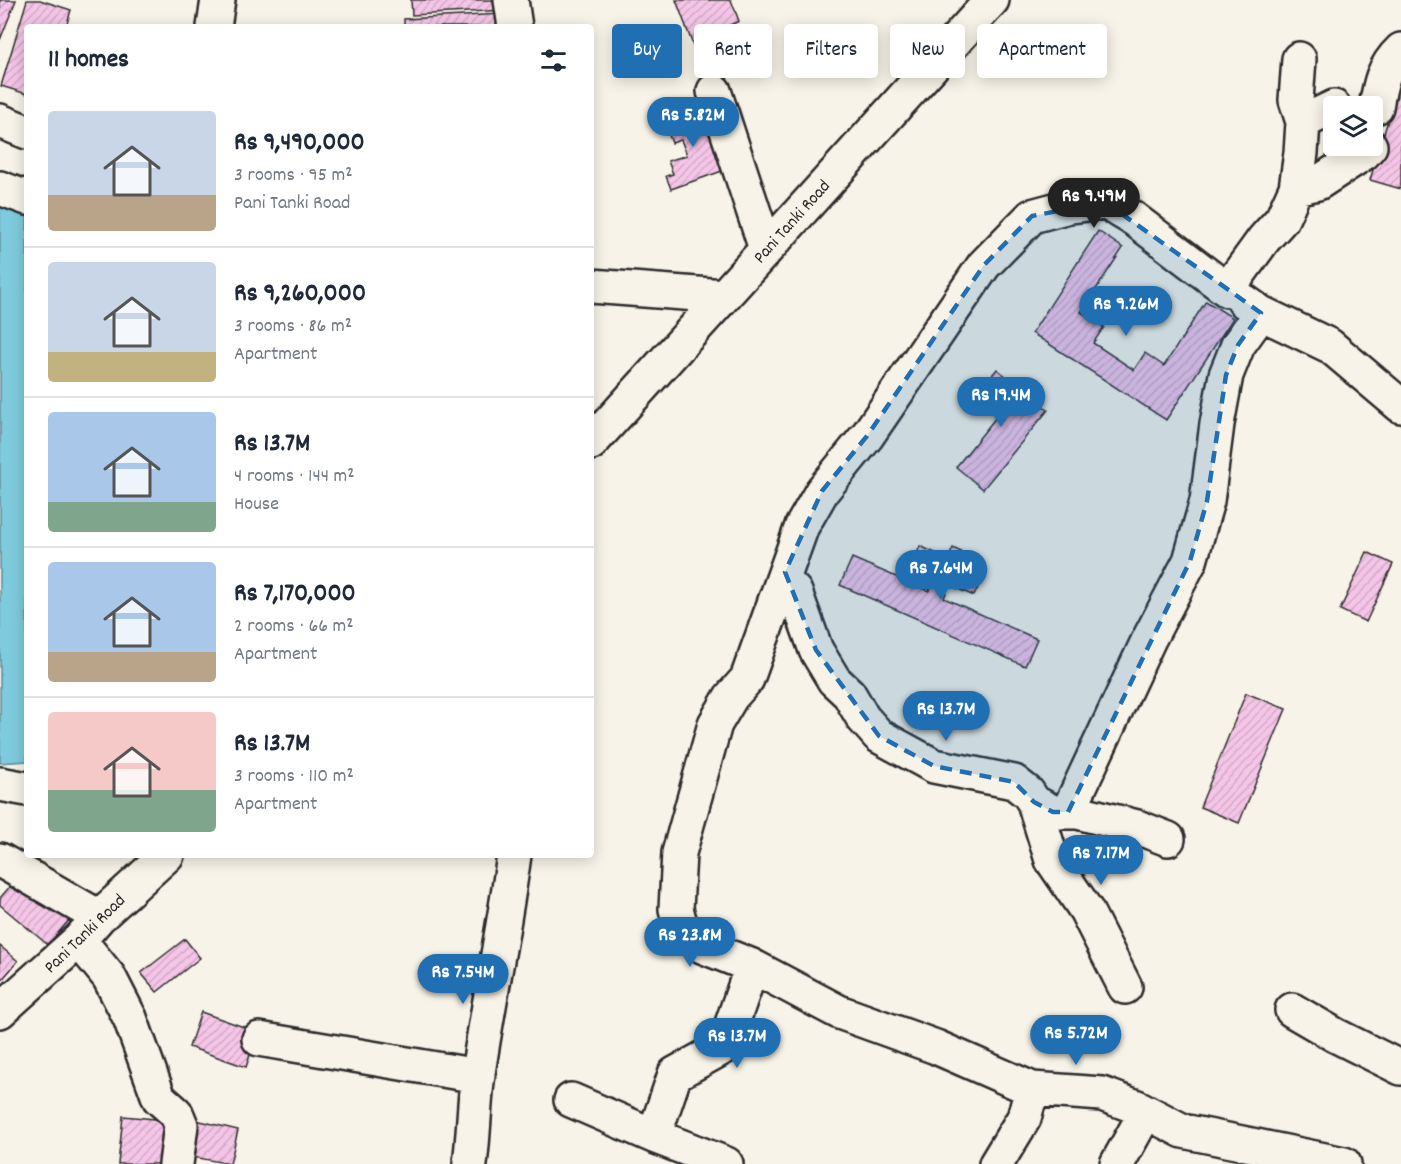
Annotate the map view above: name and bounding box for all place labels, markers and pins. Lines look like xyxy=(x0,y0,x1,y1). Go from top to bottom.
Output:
pin: Rs 5.82M xyxy=(631,97,755,148)
pin: Rs 9.49M xyxy=(1032,178,1156,229)
pin: Rs 9.26M xyxy=(1064,286,1188,337)
pin: Rs 19.4M xyxy=(939,377,1063,428)
pin: Rs 7.64M xyxy=(879,550,1003,601)
pin: Rs 13.7M xyxy=(884,691,1008,742)
pin: Rs 7.17M xyxy=(1039,835,1163,886)
pin: Rs 23.8M xyxy=(628,917,752,968)
pin: Rs 7.54M xyxy=(401,954,525,1005)
pin: Rs 5.72M xyxy=(1014,1015,1138,1066)
pin: Rs 13.7M xyxy=(675,1018,799,1069)

